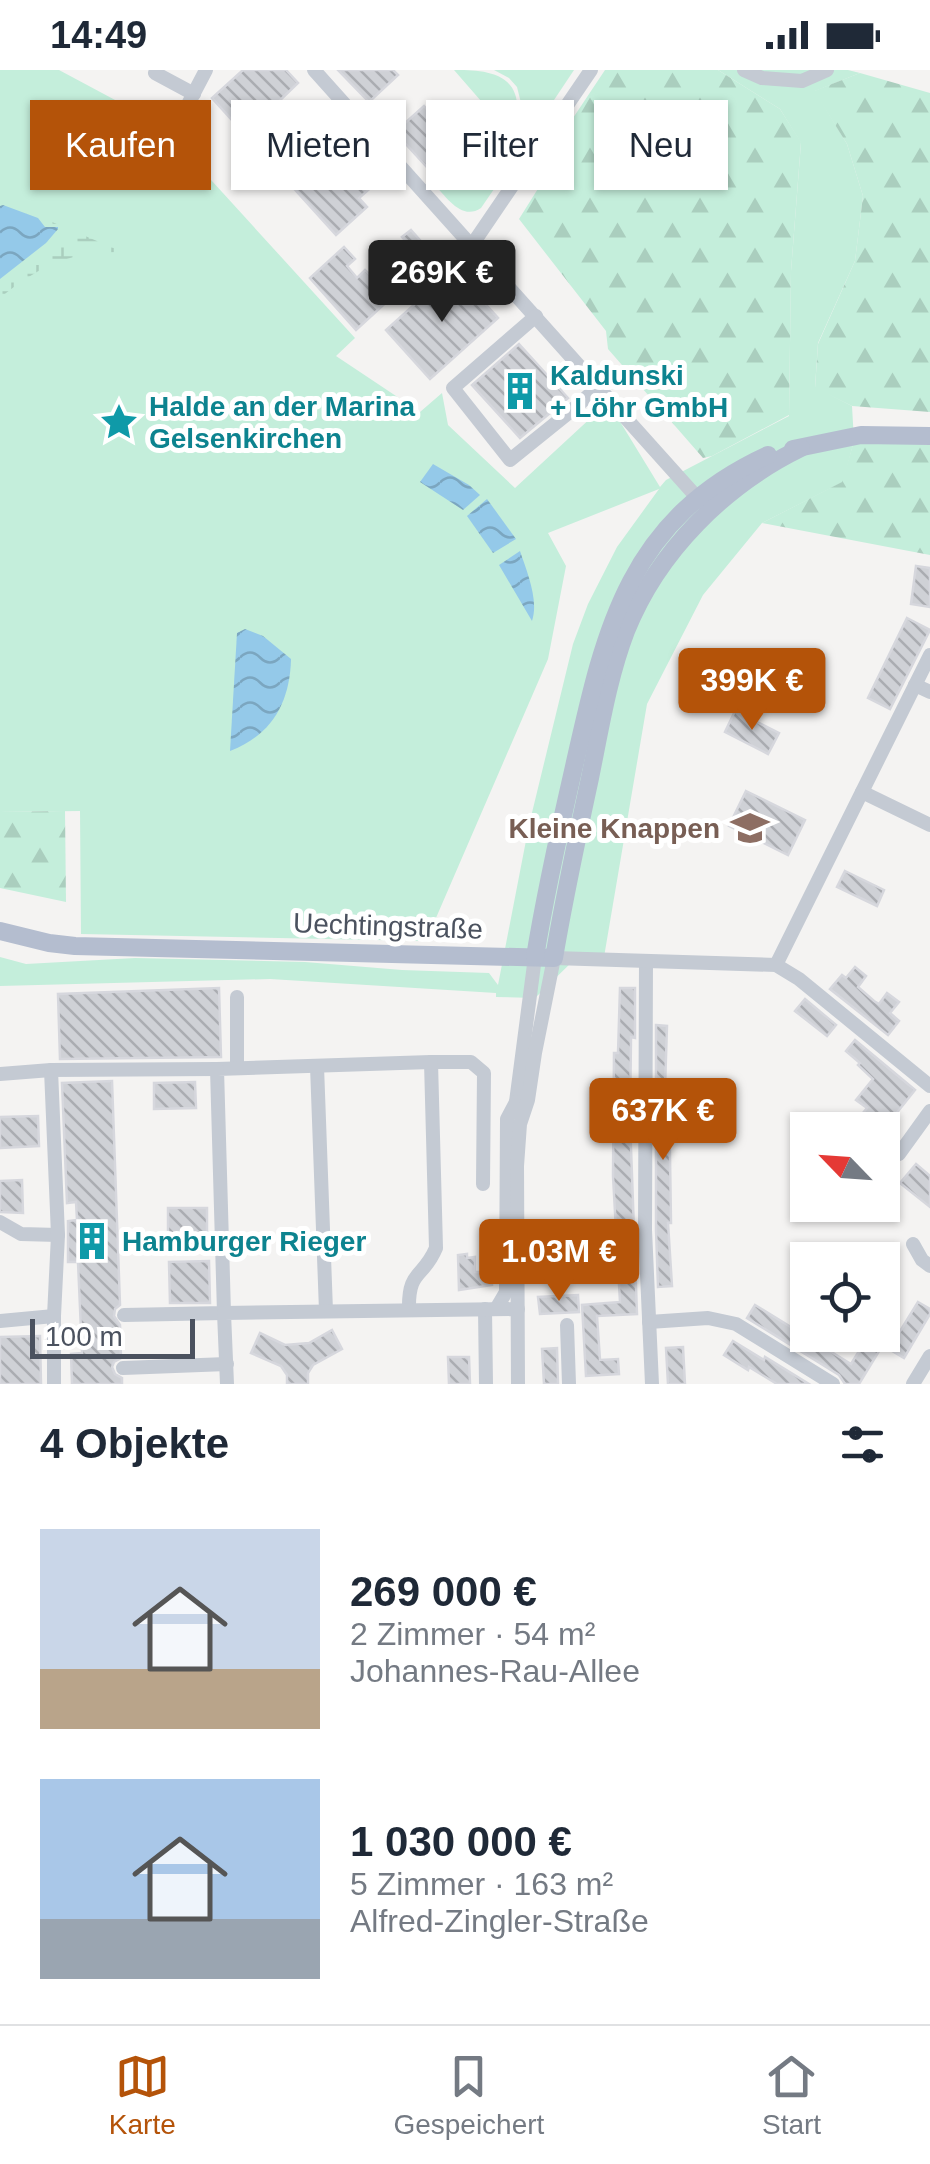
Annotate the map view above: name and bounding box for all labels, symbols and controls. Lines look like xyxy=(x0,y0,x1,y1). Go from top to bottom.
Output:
text: 14:49 xyxy=(50,14,147,56)
chip: Kaufen xyxy=(30,100,211,190)
chip: Mieten xyxy=(231,100,406,190)
chip: Filter xyxy=(426,100,574,190)
chip: Neu xyxy=(594,100,728,190)
pin: 269K € xyxy=(361,240,523,325)
text: 269K € xyxy=(390,254,494,290)
place label: Kaldunski + Löhr GmbH xyxy=(550,360,728,423)
building icon: Kaldunski + Löhr GmbH xyxy=(499,370,541,412)
place label: Halde an der Marina Gelsenkirchen xyxy=(149,391,416,454)
place icon: Halde an der Marina Gelsenkirchen xyxy=(98,401,140,443)
pin: 399K € xyxy=(671,648,833,733)
text: 399K € xyxy=(700,662,804,698)
school or university icon: Kleine Knappen xyxy=(729,807,771,849)
place label: Kleine Knappen xyxy=(508,813,720,844)
street label: Uechtingstraße xyxy=(293,907,483,945)
pin: 637K € xyxy=(582,1078,744,1163)
text: 637K € xyxy=(611,1092,715,1128)
north arrow xyxy=(790,1112,900,1222)
map controls xyxy=(790,1112,900,1352)
pin: 1.03M € xyxy=(467,1219,651,1304)
building icon: Hamburger Rieger xyxy=(71,1220,113,1262)
place label: Hamburger Rieger xyxy=(122,1226,366,1257)
text: 1.03M € xyxy=(501,1233,617,1269)
button: locate xyxy=(790,1242,900,1352)
scale bar xyxy=(30,1314,195,1358)
text: 100 m xyxy=(45,1321,123,1352)
icon: filters xyxy=(835,1417,890,1472)
text: 4 Objekte xyxy=(40,1420,229,1467)
text: 269 000 € xyxy=(350,1568,537,1615)
icon: home xyxy=(120,1569,240,1689)
text: 2 Zimmer · 54 m² xyxy=(350,1616,595,1652)
text: Johannes-Rau-Allee xyxy=(350,1653,640,1689)
text: 1 030 000 € xyxy=(350,1818,572,1865)
icon: home xyxy=(120,1819,240,1939)
text: 5 Zimmer · 163 m² xyxy=(350,1866,613,1902)
text: Alfred-Zingler-Straße xyxy=(350,1903,649,1939)
tab: Karte xyxy=(109,2049,176,2141)
tab: Gespeichert xyxy=(393,2049,544,2141)
tab: Start xyxy=(762,2049,821,2141)

